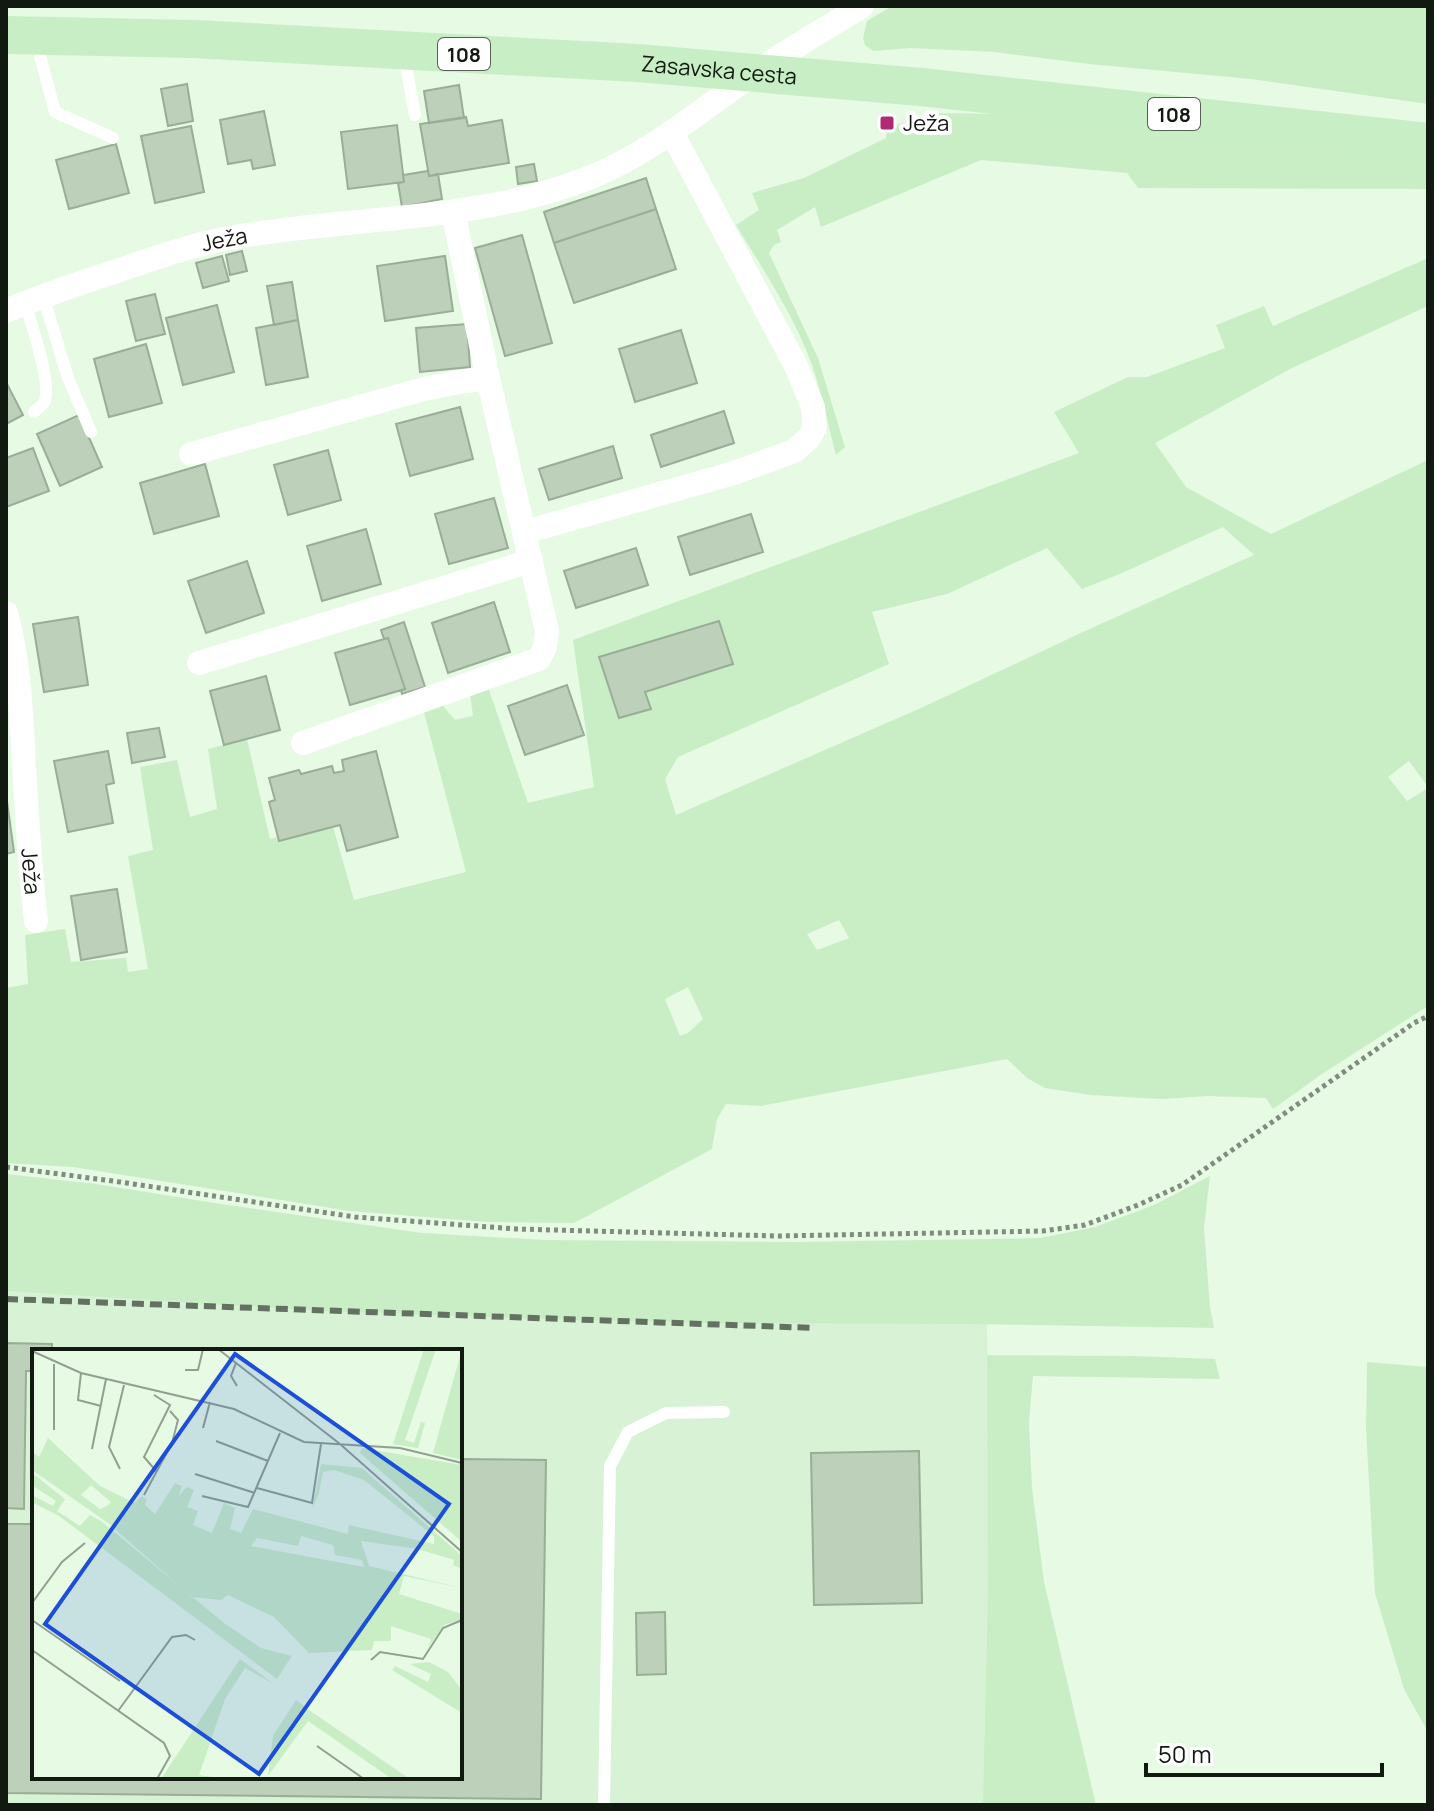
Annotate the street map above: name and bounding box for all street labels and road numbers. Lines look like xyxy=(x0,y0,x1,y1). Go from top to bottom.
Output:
road number: 108 xyxy=(438,38,490,70)
street label: Zasavska cesta xyxy=(640,48,798,91)
road number: 108 xyxy=(1148,98,1200,130)
street label: Ježa xyxy=(198,220,250,259)
street label: Ježa xyxy=(14,847,48,896)

